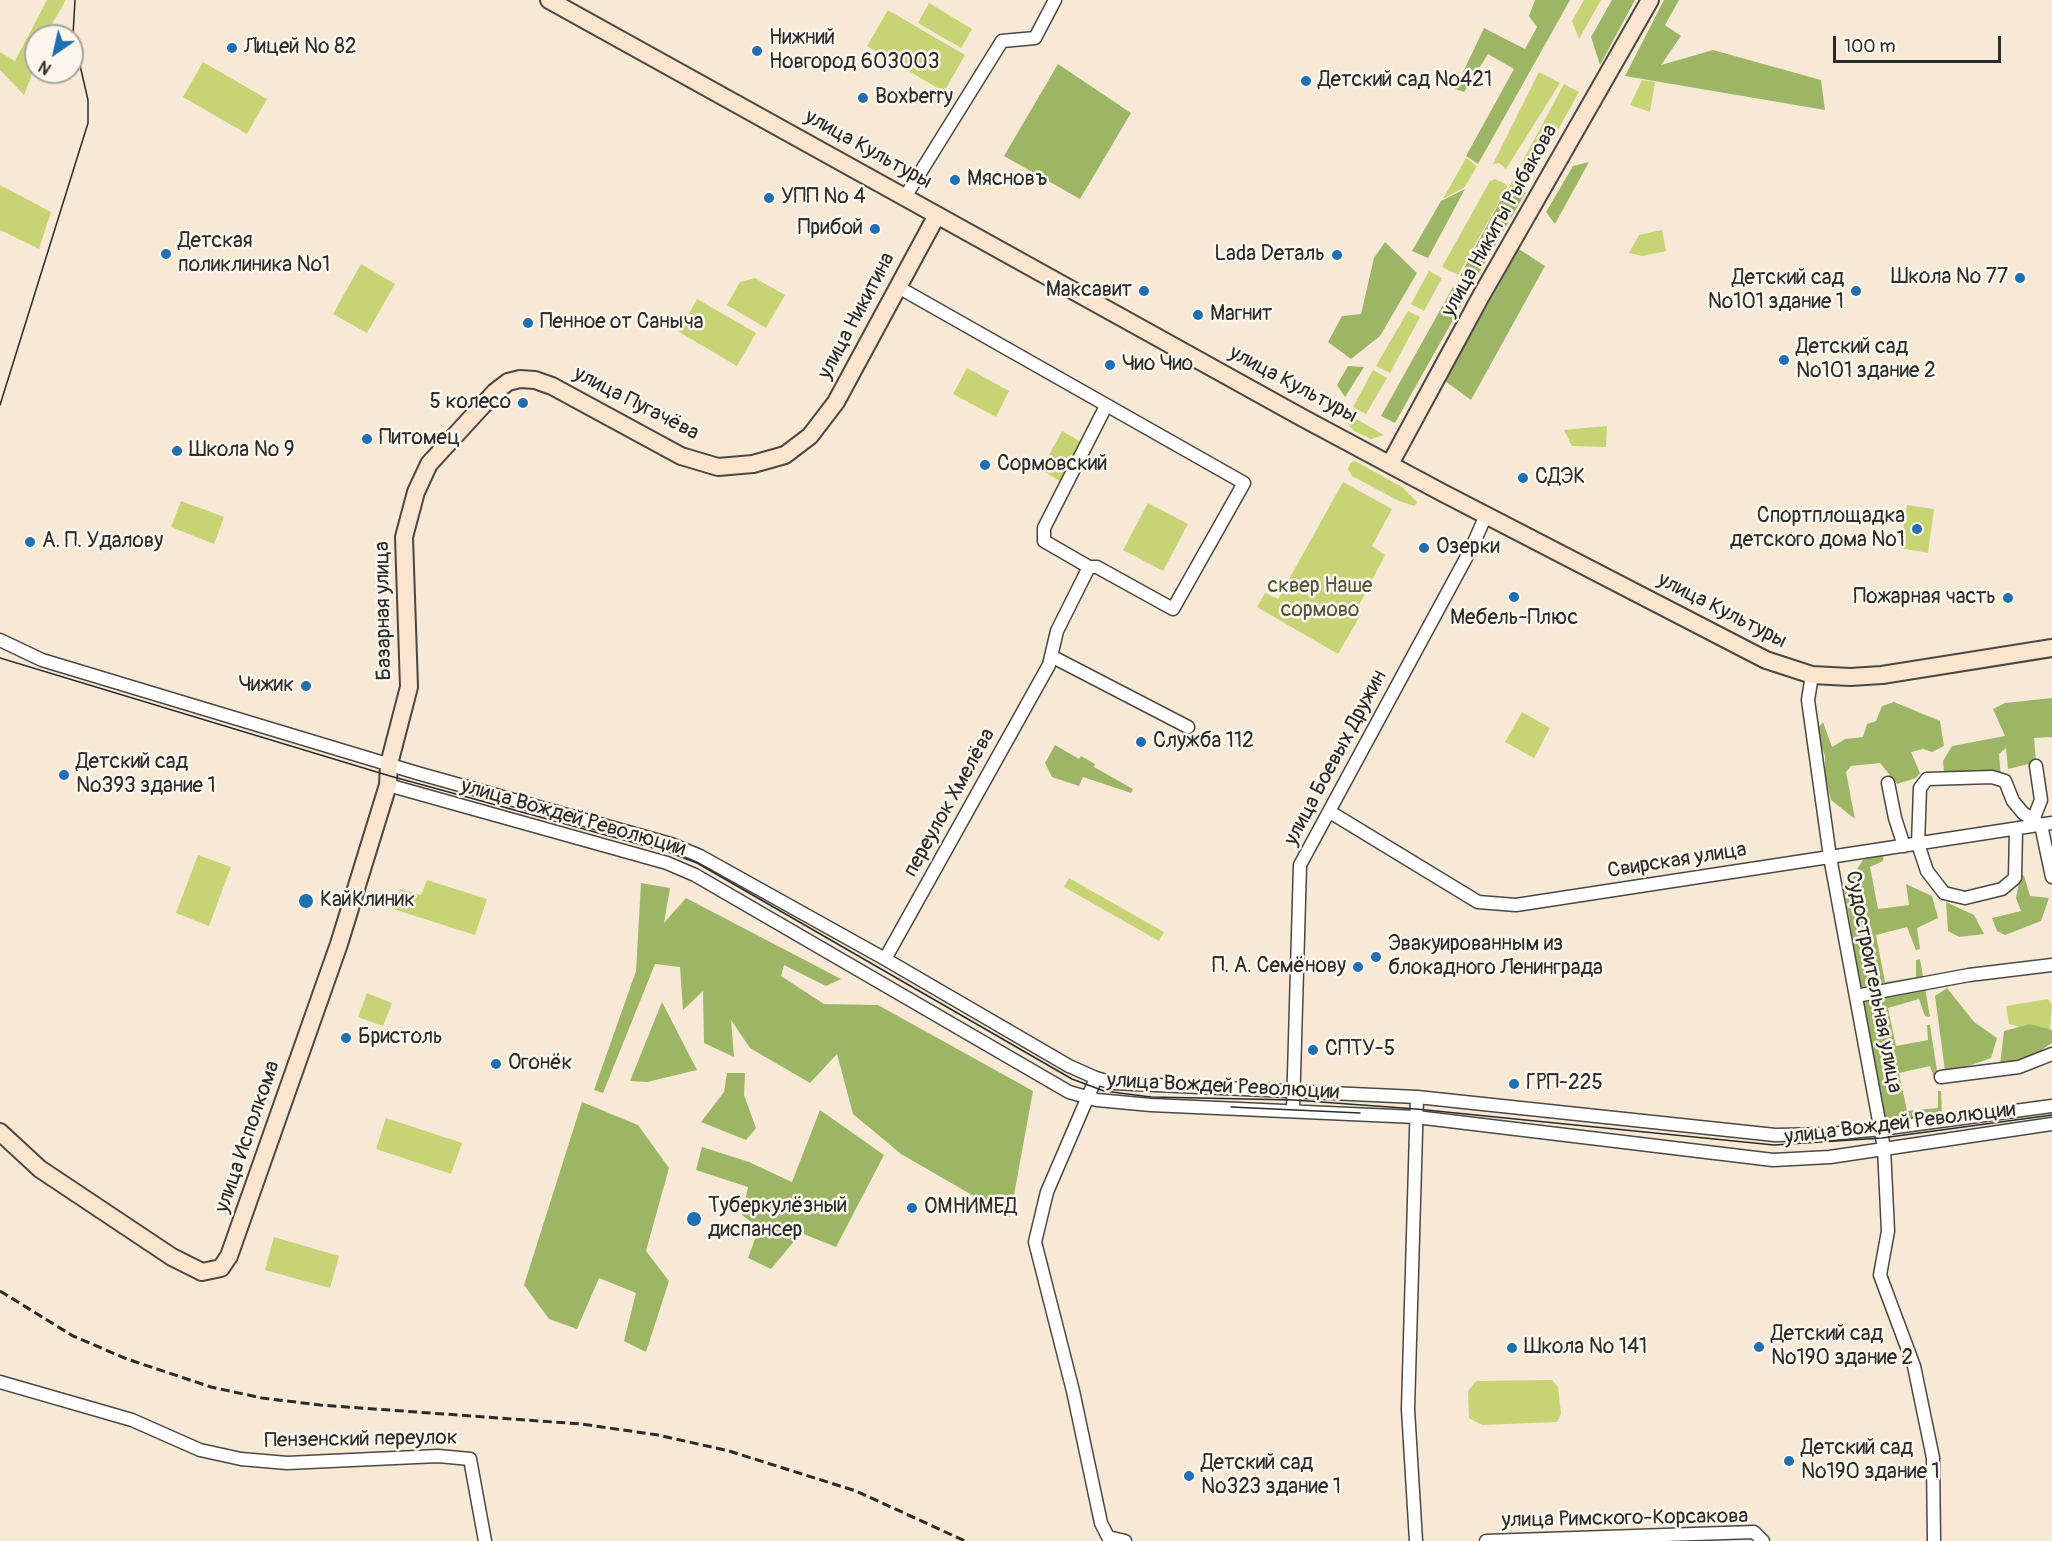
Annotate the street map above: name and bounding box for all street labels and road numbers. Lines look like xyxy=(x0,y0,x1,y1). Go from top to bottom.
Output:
street label: улица Культуры xyxy=(800,105,936,195)
street label: улица Никиты Рыбакова xyxy=(1437,120,1563,322)
street label: улица Никитина xyxy=(813,248,901,384)
street label: улица Культуры xyxy=(1225,341,1361,429)
street label: улица Пугачёва xyxy=(569,362,703,446)
street label: Базарная улица xyxy=(370,541,398,681)
street label: улица Культуры xyxy=(1653,568,1791,654)
street label: улица Боевых Дружин xyxy=(1279,666,1393,850)
street label: переулок Хмелёва xyxy=(899,724,1001,882)
street label: улица Вождей Революции xyxy=(458,774,688,862)
street label: Свирская улица xyxy=(1606,838,1748,884)
street label: Судостроительная улица xyxy=(1839,869,1907,1095)
street label: улица Исполкома xyxy=(210,1058,286,1216)
street label: улица Вождей Революции xyxy=(1106,1068,1340,1106)
street label: улица Вождей Революции xyxy=(1783,1097,2017,1151)
street label: Пензенский переулок xyxy=(264,1426,458,1454)
street label: улица Римского-Корсакова xyxy=(1502,1504,1748,1534)

